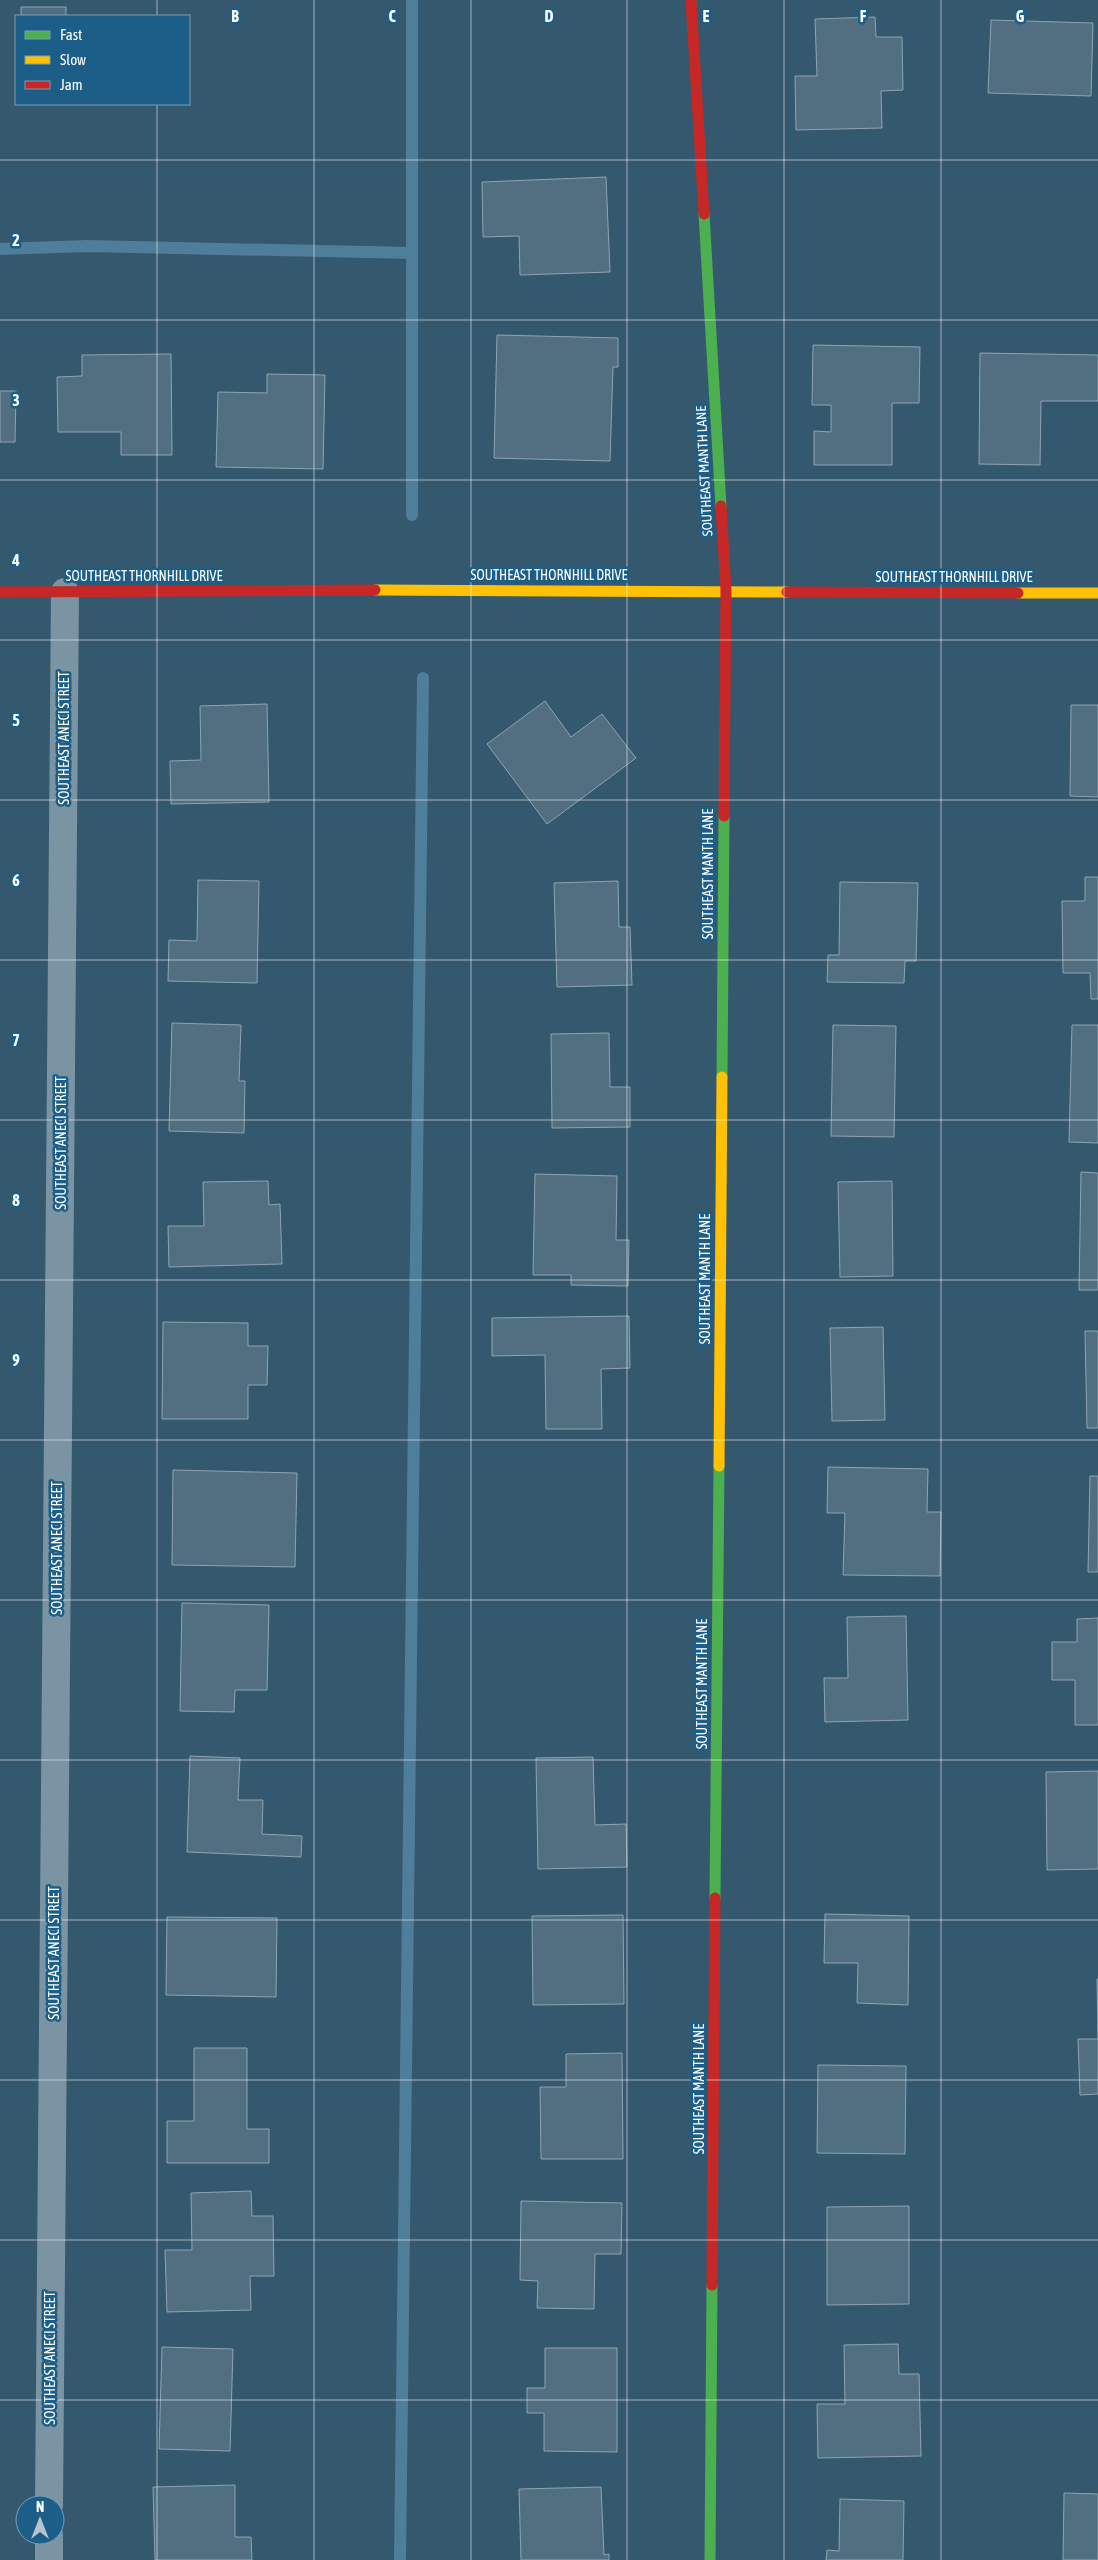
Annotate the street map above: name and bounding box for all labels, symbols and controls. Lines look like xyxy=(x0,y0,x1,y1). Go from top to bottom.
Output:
text: B xyxy=(231,7,239,25)
text: C xyxy=(388,7,396,25)
text: D xyxy=(545,7,554,25)
text: E xyxy=(703,7,710,25)
text: F xyxy=(860,7,867,25)
text: G xyxy=(1016,7,1025,25)
legend xyxy=(15,15,190,105)
text: Fast xyxy=(60,26,82,43)
text: Slow xyxy=(60,51,86,68)
text: Jam xyxy=(60,76,83,93)
text: 2 xyxy=(12,231,20,249)
text: 3 xyxy=(12,391,20,409)
street label: SOUTHEAST MANTH LANE xyxy=(693,405,715,537)
text: 4 xyxy=(11,551,20,569)
street label: SOUTHEAST THORNHILL DRIVE xyxy=(471,567,627,583)
street label: SOUTHEAST THORNHILL DRIVE xyxy=(66,568,222,584)
street label: SOUTHEAST THORNHILL DRIVE xyxy=(876,569,1032,585)
street label: SOUTHEAST ANECI STREET xyxy=(56,671,72,805)
text: 5 xyxy=(12,711,20,729)
street label: SOUTHEAST MANTH LANE xyxy=(700,809,716,939)
text: 6 xyxy=(12,871,20,889)
text: 7 xyxy=(12,1031,20,1049)
street label: SOUTHEAST ANECI STREET xyxy=(53,1076,69,1210)
text: 8 xyxy=(12,1191,20,1209)
street label: SOUTHEAST MANTH LANE xyxy=(697,1214,713,1344)
text: 9 xyxy=(12,1351,20,1369)
street label: SOUTHEAST ANECI STREET xyxy=(49,1481,65,1615)
street label: SOUTHEAST MANTH LANE xyxy=(694,1619,710,1749)
street label: SOUTHEAST ANECI STREET xyxy=(46,1886,62,2020)
street label: SOUTHEAST MANTH LANE xyxy=(691,2024,707,2154)
street label: SOUTHEAST ANECI STREET xyxy=(42,2291,58,2425)
north arrow xyxy=(15,2495,65,2545)
text: N xyxy=(36,2499,44,2515)

